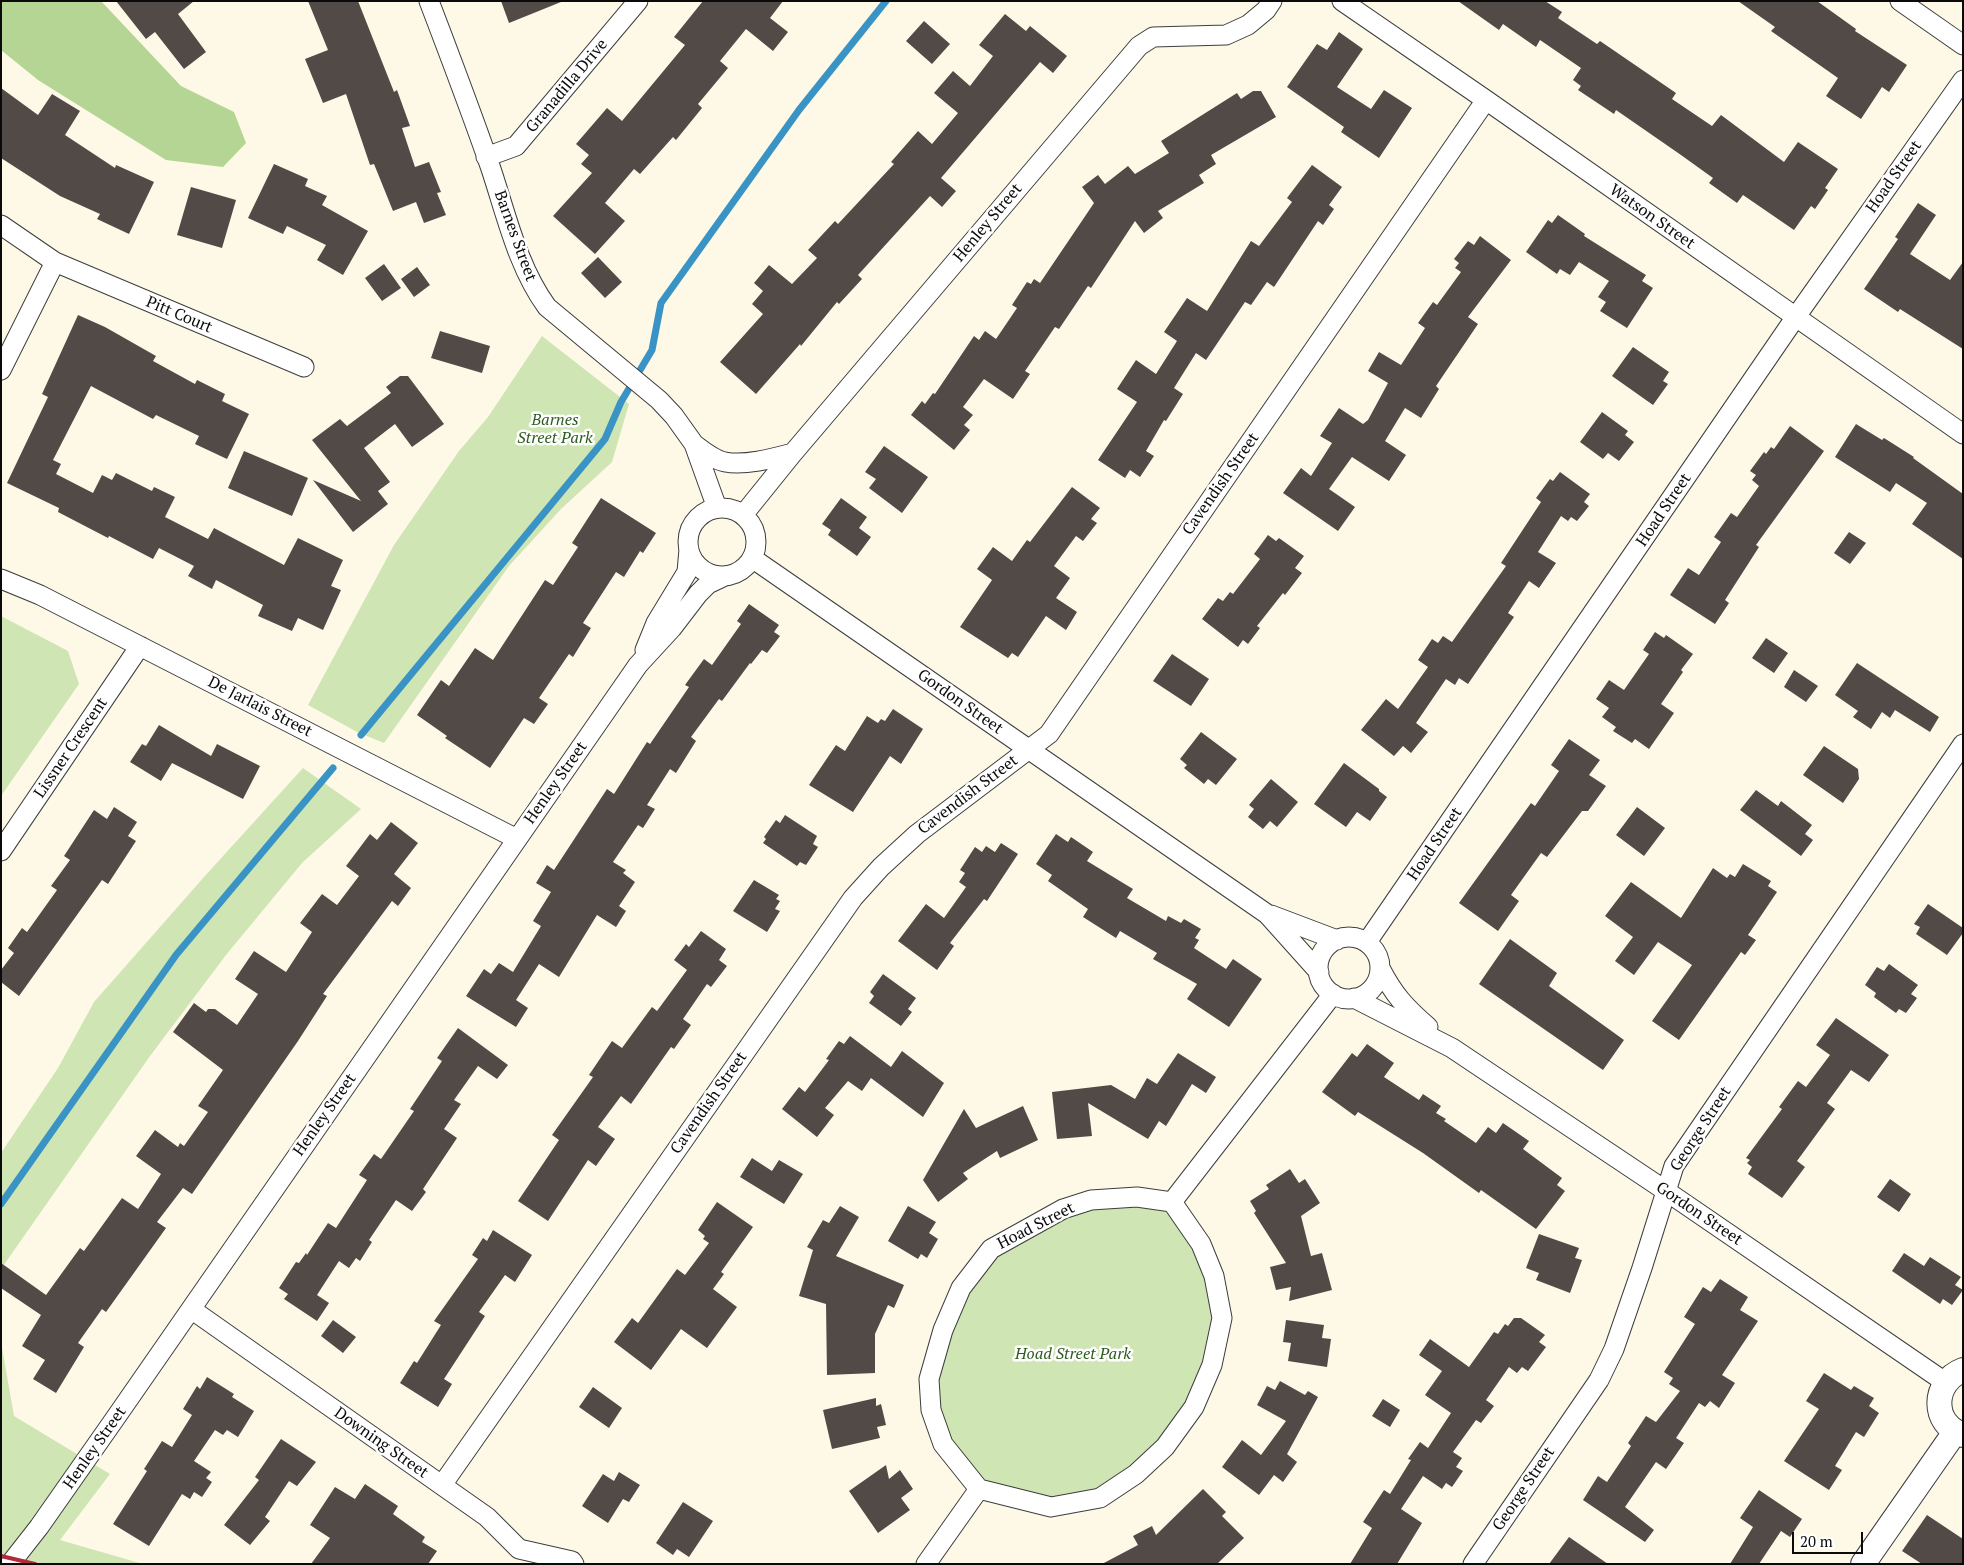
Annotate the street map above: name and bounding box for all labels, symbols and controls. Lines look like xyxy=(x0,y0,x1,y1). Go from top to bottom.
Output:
street label: Granadilla Drive xyxy=(522,35,612,137)
street label: Hoad Street xyxy=(1862,137,1926,217)
street label: Henley Street xyxy=(950,180,1026,266)
street label: Watson Street xyxy=(1606,181,1698,253)
street label: Barnes Street xyxy=(490,188,540,284)
street label: Pitt Court xyxy=(143,292,215,338)
park label: Barnes Street Park xyxy=(517,410,593,448)
street label: Cavendish Street xyxy=(1179,429,1263,539)
street label: Hoad Street xyxy=(1633,470,1695,550)
street label: Gordon Street xyxy=(914,666,1006,738)
street label: De Jarlais Street xyxy=(205,673,315,741)
street label: Lissner Crescent xyxy=(30,694,112,802)
street label: Henley Street xyxy=(520,738,592,828)
street label: Cavendish Street xyxy=(914,751,1022,839)
street label: Hoad Street xyxy=(1404,804,1466,884)
street label: Cavendish Street xyxy=(667,1048,751,1158)
street label: Henley Street xyxy=(289,1070,361,1160)
street label: George Street xyxy=(1667,1083,1735,1175)
street label: Gordon Street xyxy=(1652,1178,1746,1250)
street label: Hoad Street xyxy=(994,1198,1078,1254)
park label: Hoad Street Park xyxy=(1015,1344,1131,1364)
street label: Henley Street xyxy=(59,1403,131,1493)
street label: Downing Street xyxy=(330,1403,432,1483)
street label: George Street xyxy=(1489,1443,1559,1535)
scale bar xyxy=(1794,1522,1865,1554)
text: 20 m xyxy=(1800,1531,1833,1551)

